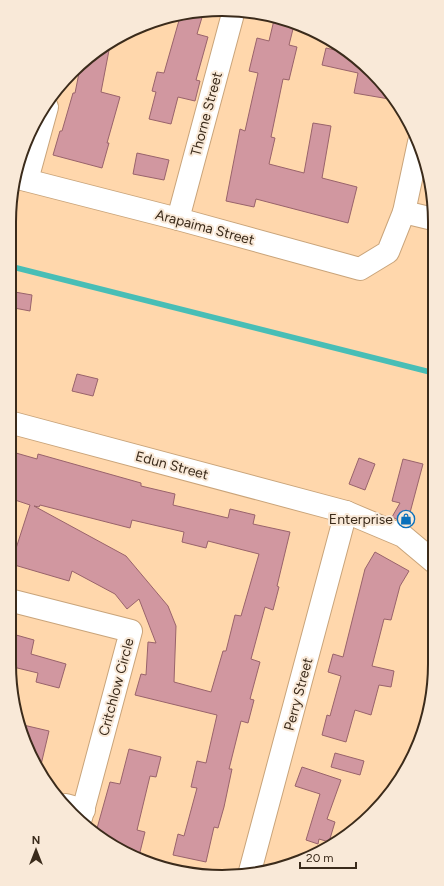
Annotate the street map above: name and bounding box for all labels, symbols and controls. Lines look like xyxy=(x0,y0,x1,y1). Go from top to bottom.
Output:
street label: Thorne Street xyxy=(187,70,226,158)
street label: Arapaima Street xyxy=(154,206,256,249)
street label: Edun Street xyxy=(134,448,210,483)
shop icon: Enterprise xyxy=(396,509,416,529)
place label: Enterprise xyxy=(329,511,393,528)
street label: Critchlow Circle xyxy=(95,636,138,738)
street label: Perry Street xyxy=(281,656,316,733)
north arrow xyxy=(16,830,56,870)
text: N xyxy=(32,834,40,847)
scale bar xyxy=(300,844,356,870)
text: 20 m xyxy=(306,851,334,865)

